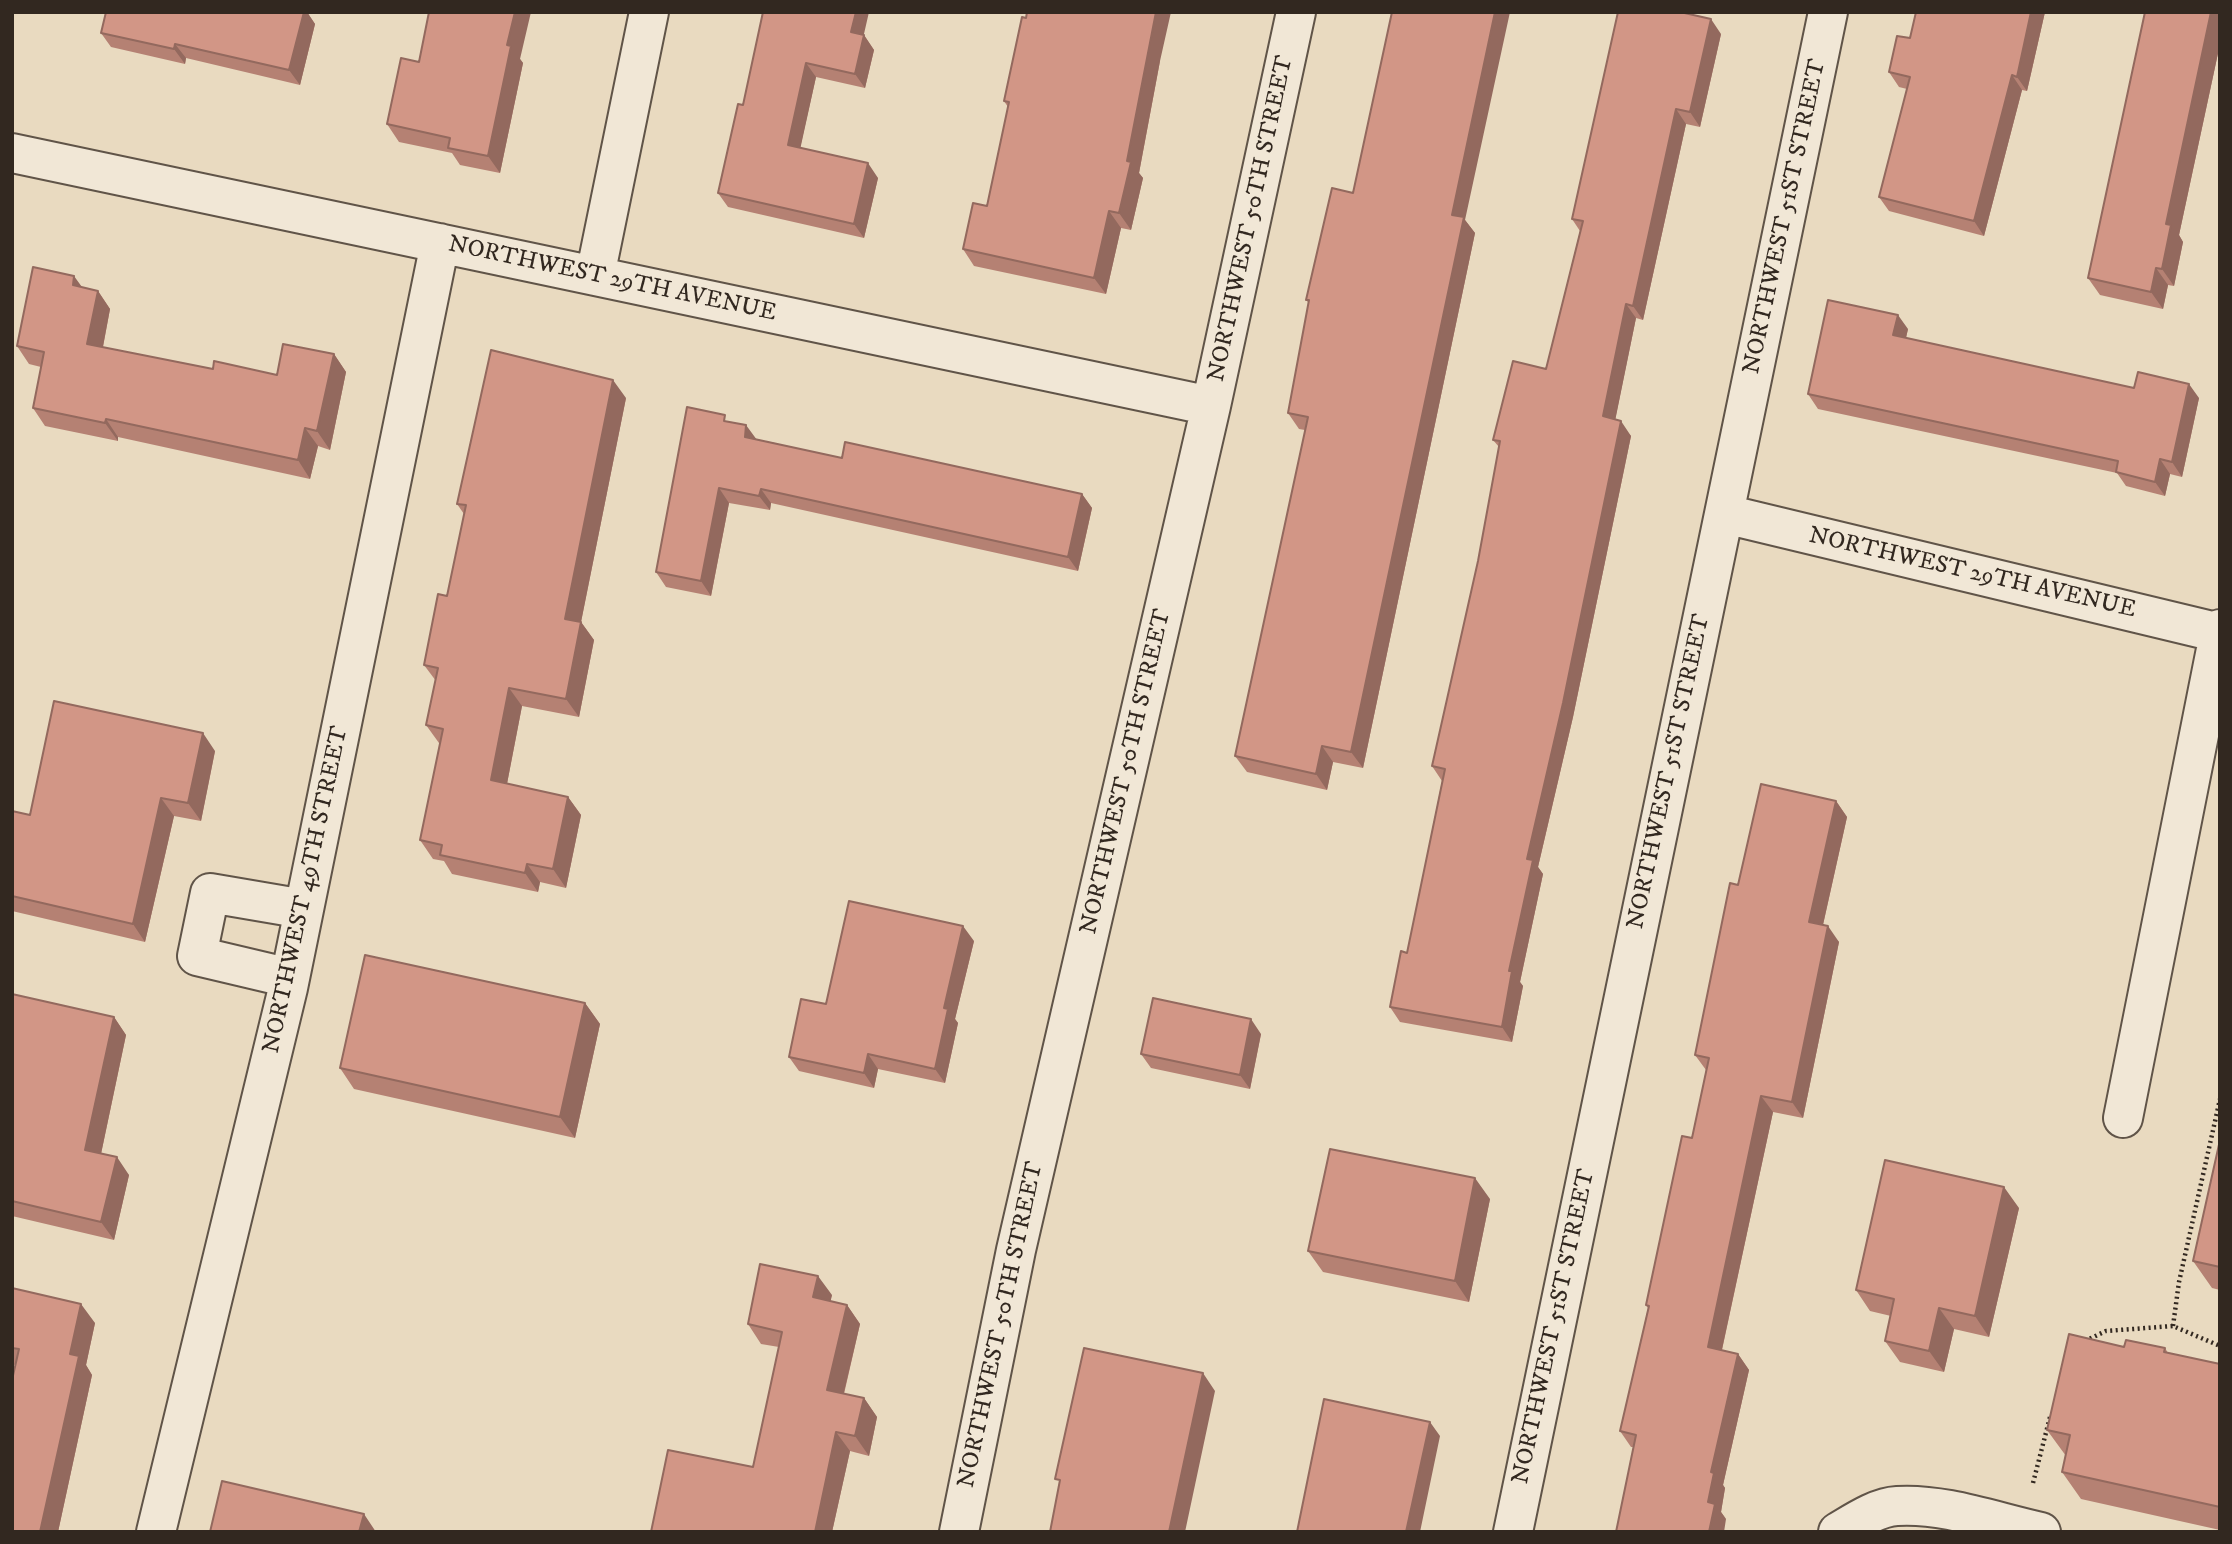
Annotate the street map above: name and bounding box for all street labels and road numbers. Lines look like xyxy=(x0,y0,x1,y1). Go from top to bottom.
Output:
street label: NORTHWEST 50TH STREET xyxy=(1203,53,1301,385)
street label: NORTHWEST 51ST STREET xyxy=(1739,57,1833,377)
street label: NORTHWEST 29TH AVENUE xyxy=(445,231,779,329)
street label: NORTHWEST 29TH AVENUE xyxy=(1806,522,2138,626)
street label: NORTHWEST 50TH STREET xyxy=(1076,607,1178,937)
street label: NORTHWEST 51ST STREET xyxy=(1623,612,1717,932)
street label: NORTHWEST 49TH STREET xyxy=(258,724,356,1056)
street label: NORTHWEST 50TH STREET xyxy=(953,1159,1051,1491)
street label: NORTHWEST 51ST STREET xyxy=(1508,1167,1602,1487)

